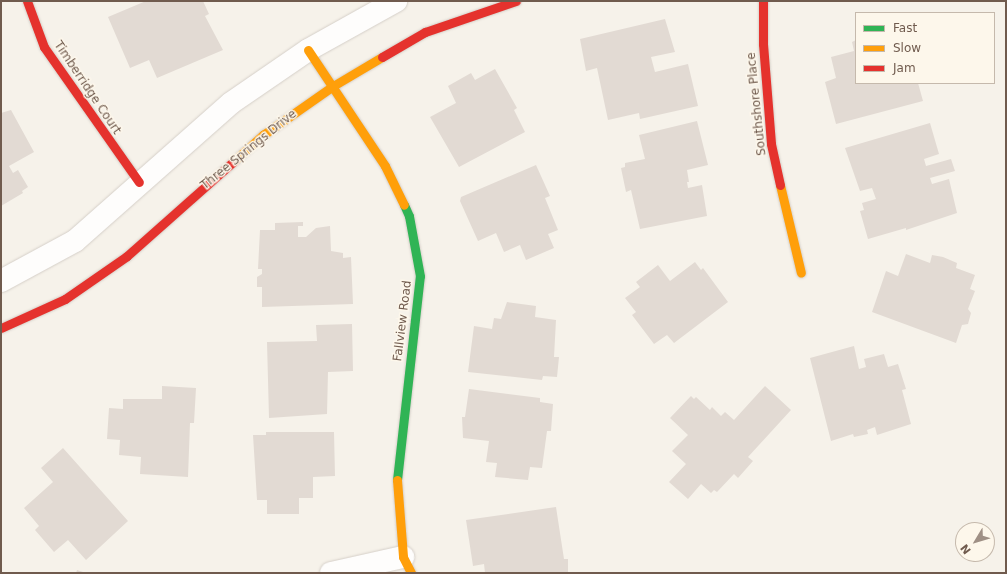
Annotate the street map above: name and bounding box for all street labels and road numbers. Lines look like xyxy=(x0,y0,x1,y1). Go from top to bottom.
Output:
street label: Timberridge Court xyxy=(50,39,124,137)
street label: Southshore Place xyxy=(744,52,770,156)
street label: Three Springs Drive xyxy=(198,107,300,193)
street label: Fallview Road xyxy=(391,280,415,362)

